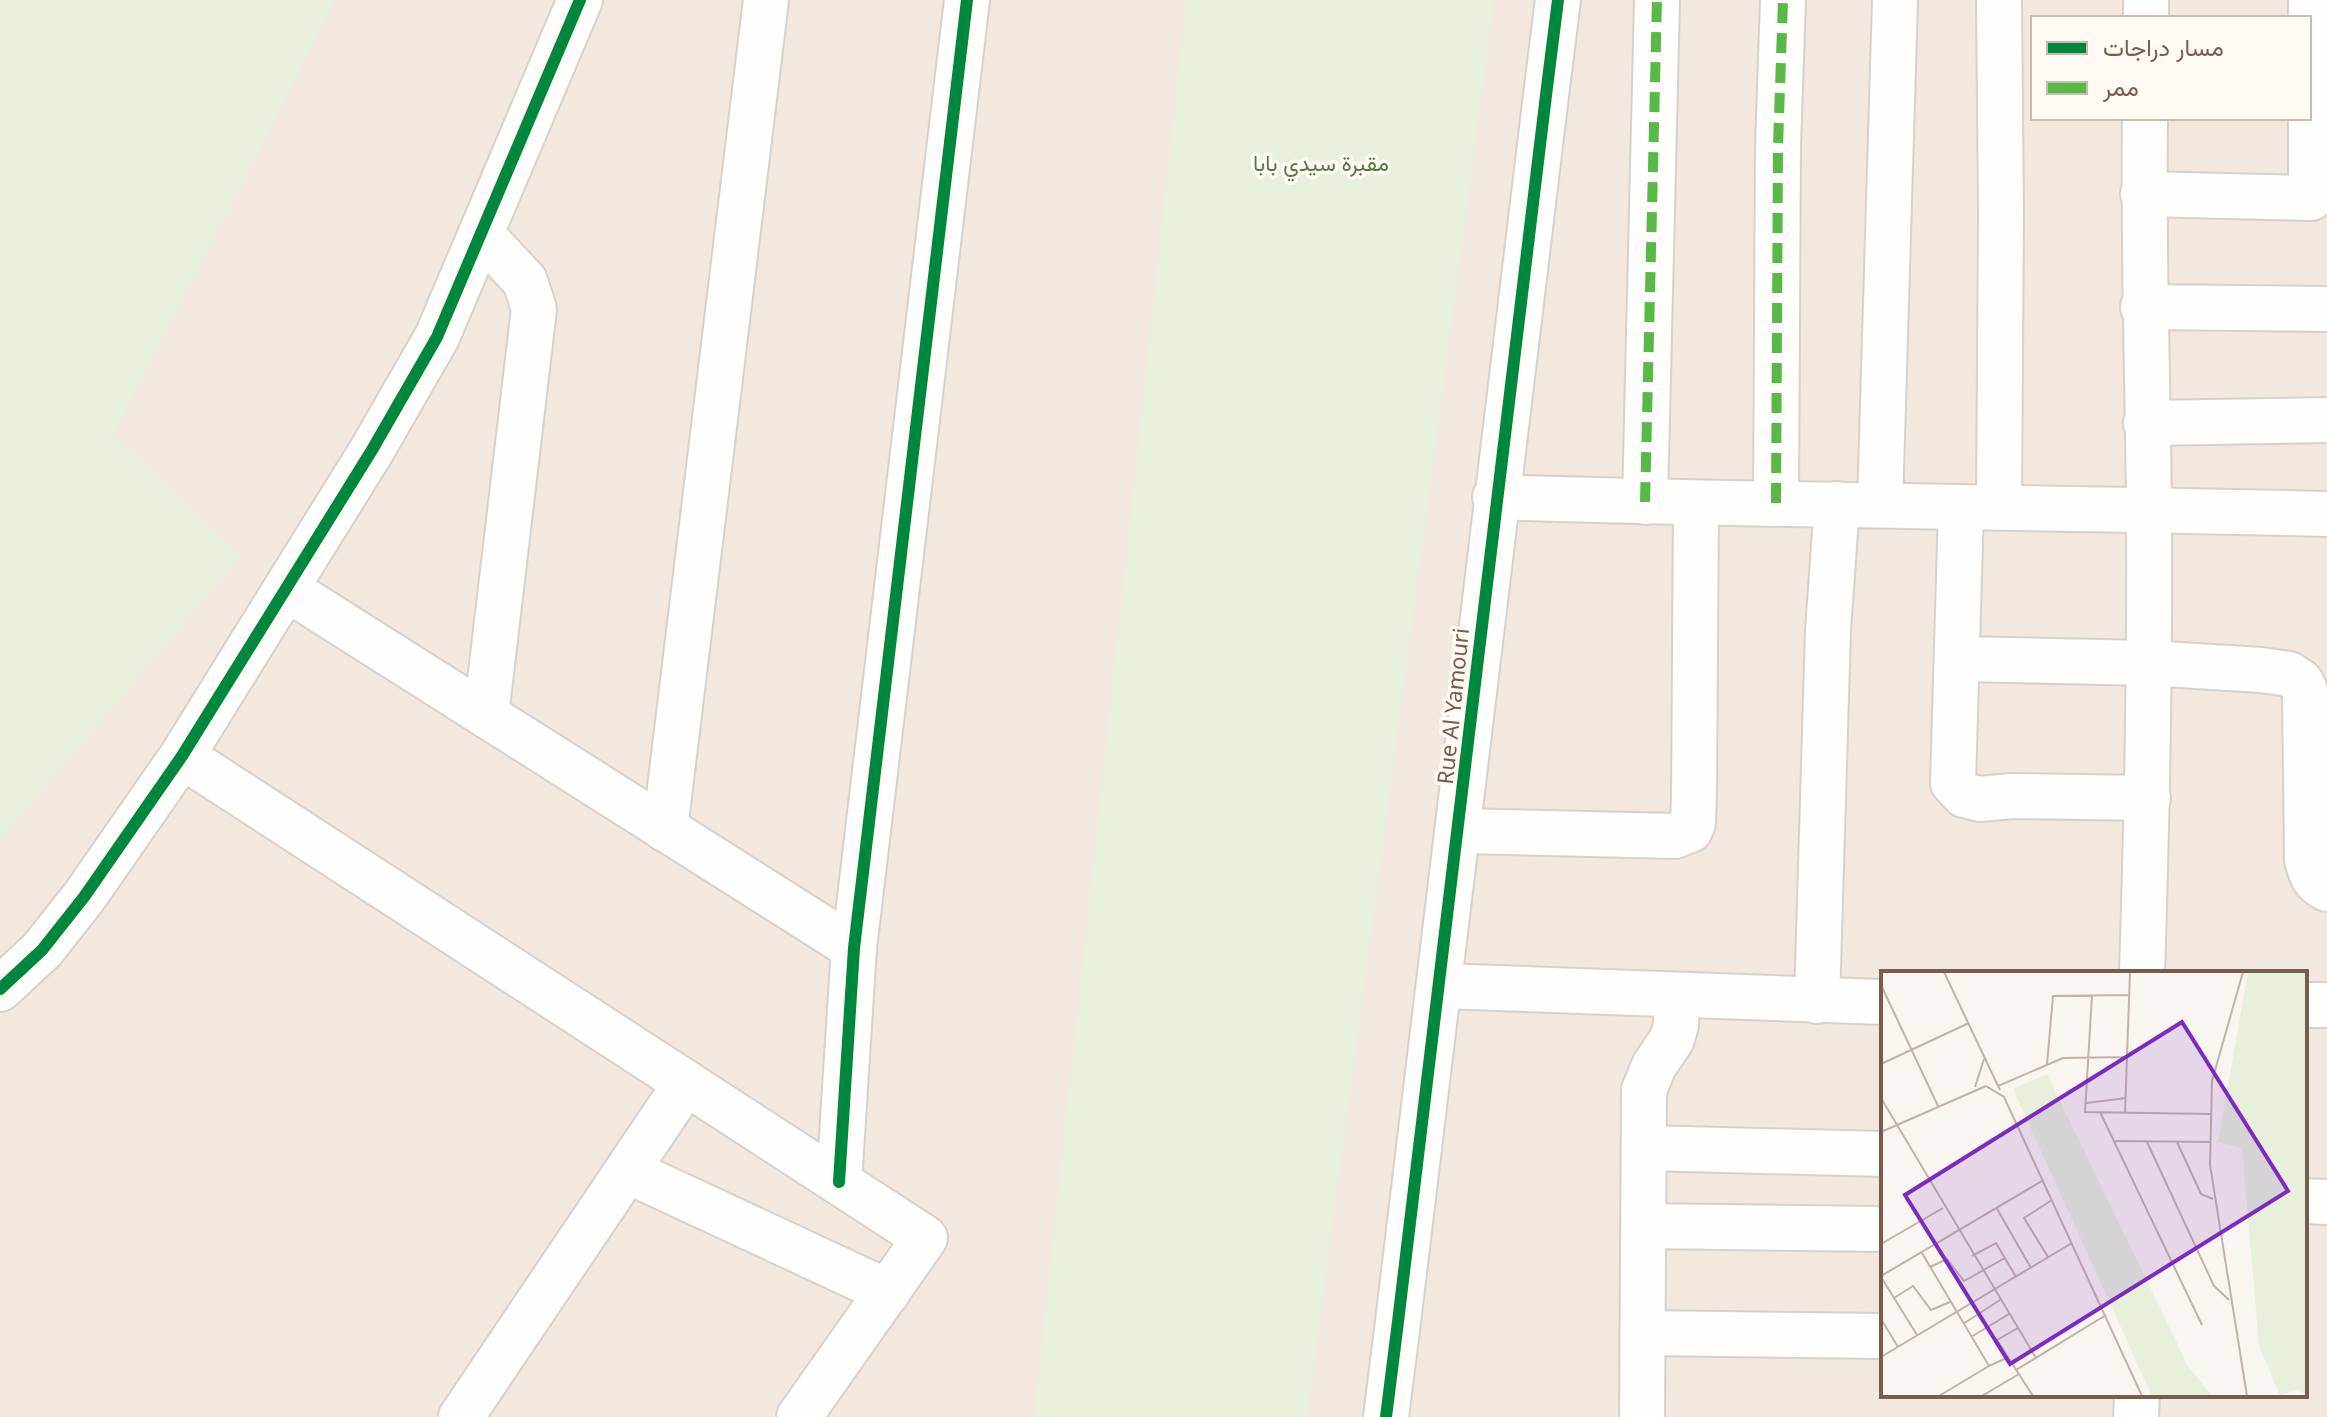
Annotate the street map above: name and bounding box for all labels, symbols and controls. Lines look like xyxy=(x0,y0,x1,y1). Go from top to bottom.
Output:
legend xyxy=(2031,16,2311,120)
text: مسار دراجات xyxy=(2103,30,2224,63)
text: ممر xyxy=(2102,70,2139,103)
park label: مقبرة سيدي بابا xyxy=(1253,147,1389,182)
street label: Rue Al Yamouri xyxy=(1429,626,1475,786)
inset map xyxy=(1881,971,2307,1397)

